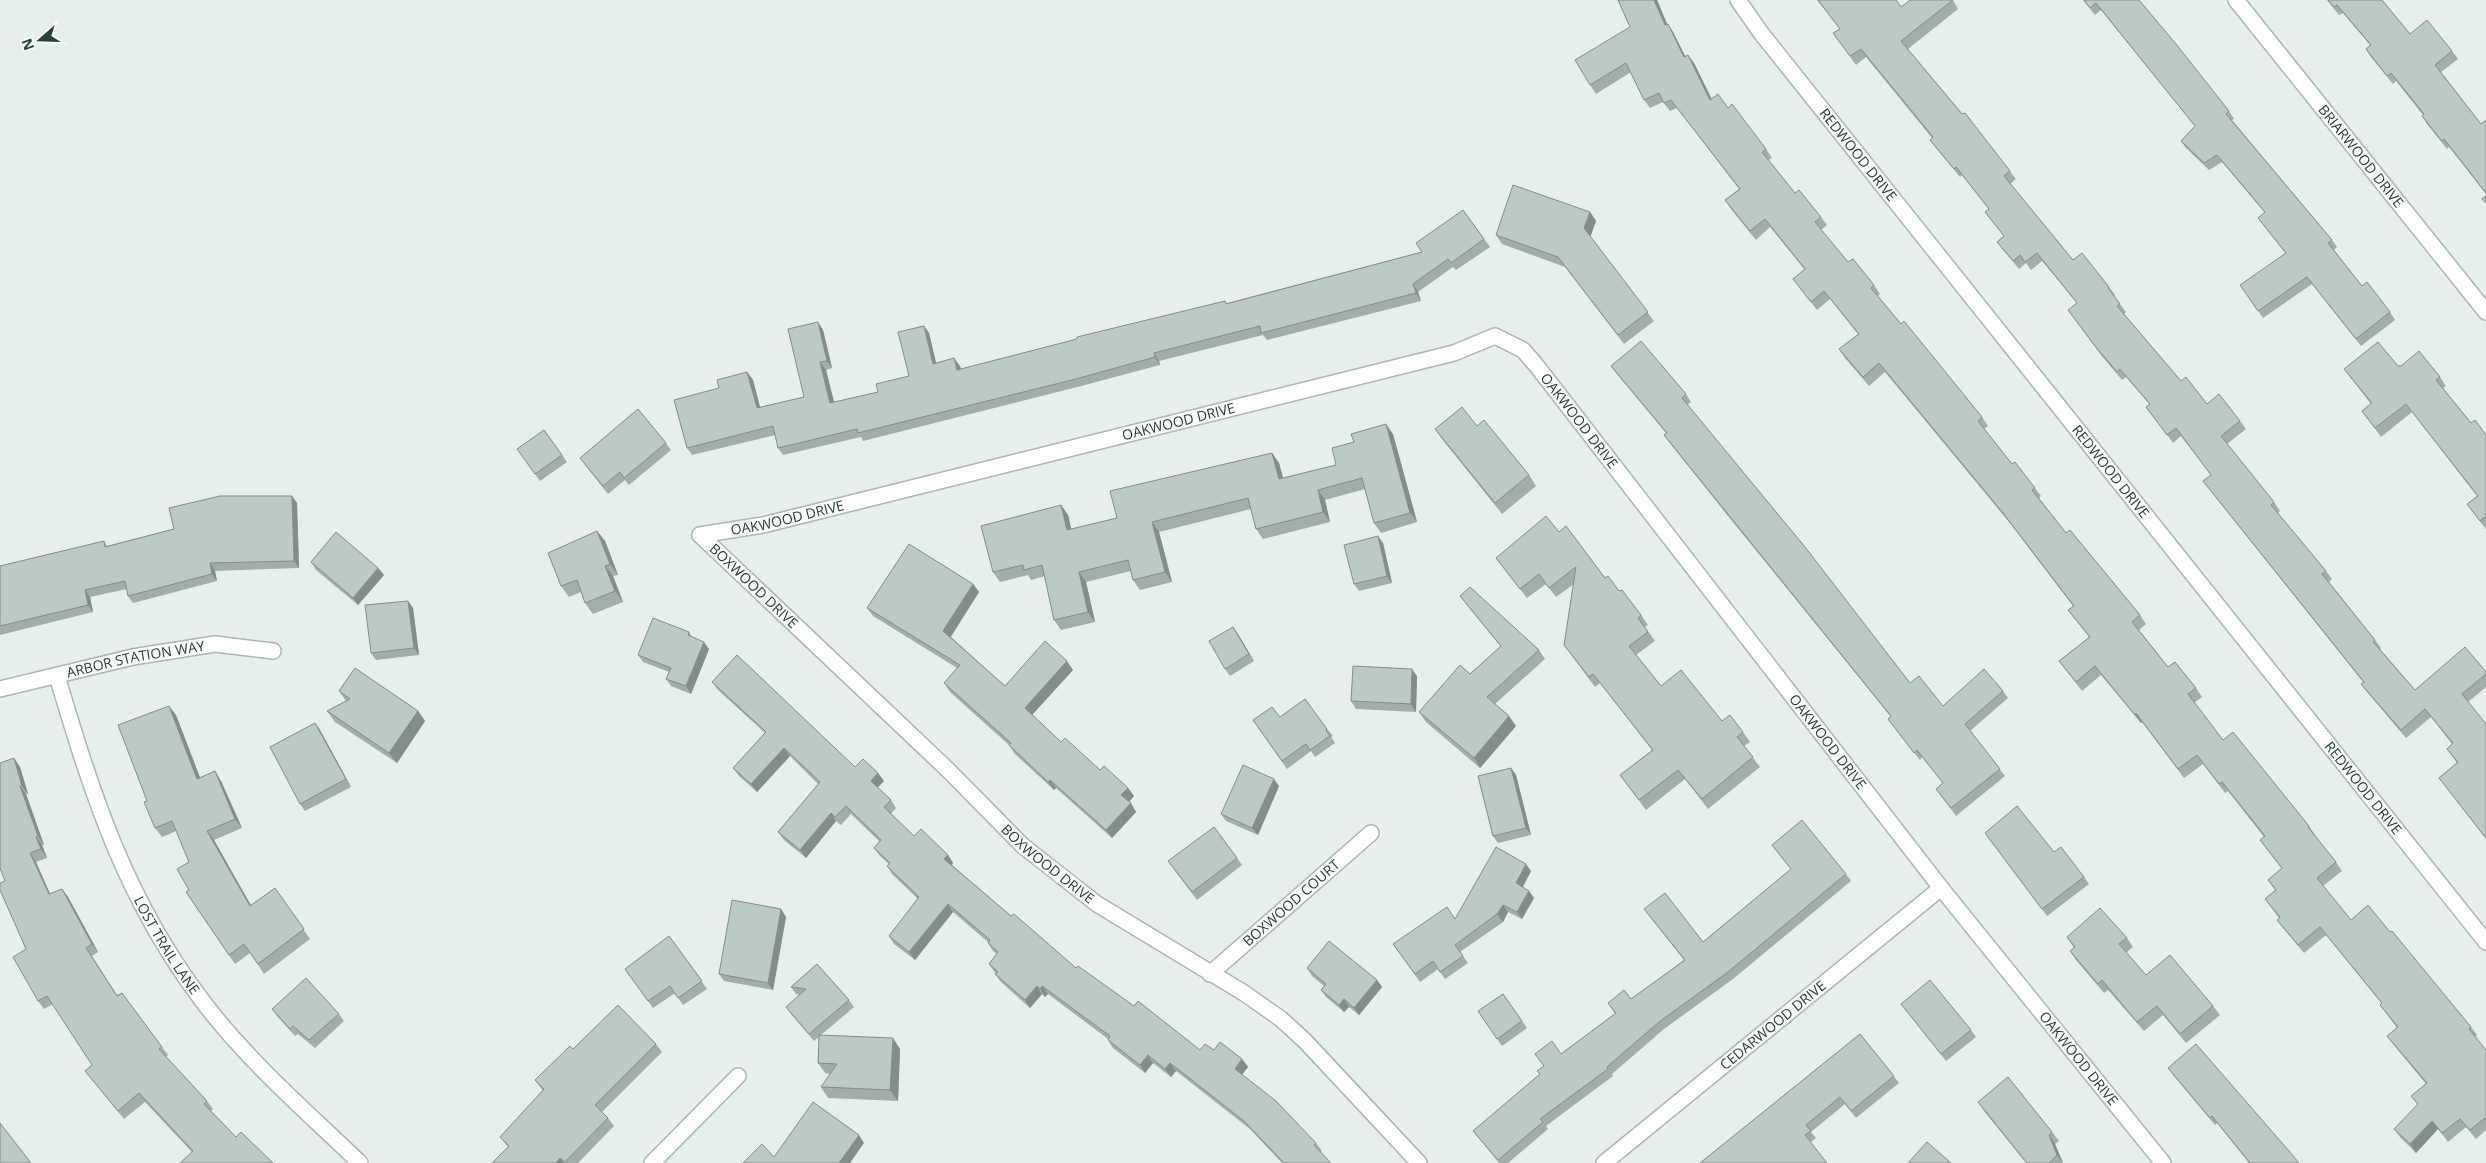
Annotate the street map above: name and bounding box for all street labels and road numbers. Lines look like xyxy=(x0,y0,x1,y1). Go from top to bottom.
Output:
street label: BRIARWOOD DRIVE xyxy=(2314,100,2408,211)
street label: REDWOOD DRIVE xyxy=(1816,104,1901,205)
street label: OAKWOOD DRIVE xyxy=(1537,369,1623,472)
street label: OAKWOOD DRIVE xyxy=(1120,398,1237,444)
street label: REDWOOD DRIVE xyxy=(2068,421,2154,522)
street label: OAKWOOD DRIVE xyxy=(729,495,846,539)
street label: BOXWOOD DRIVE xyxy=(706,539,802,632)
street label: ARBOR STATION WAY xyxy=(65,636,206,682)
street label: OAKWOOD DRIVE xyxy=(1785,690,1871,793)
street label: REDWOOD DRIVE xyxy=(2321,737,2407,838)
street label: BOXWOOD DRIVE xyxy=(998,820,1099,908)
street label: BOXWOOD COURT xyxy=(1238,855,1344,950)
street label: LOST TRAIL LANE xyxy=(130,893,204,998)
street label: CEDARWOOD DRIVE xyxy=(1716,976,1830,1074)
street label: OAKWOOD DRIVE xyxy=(2035,1007,2123,1109)

